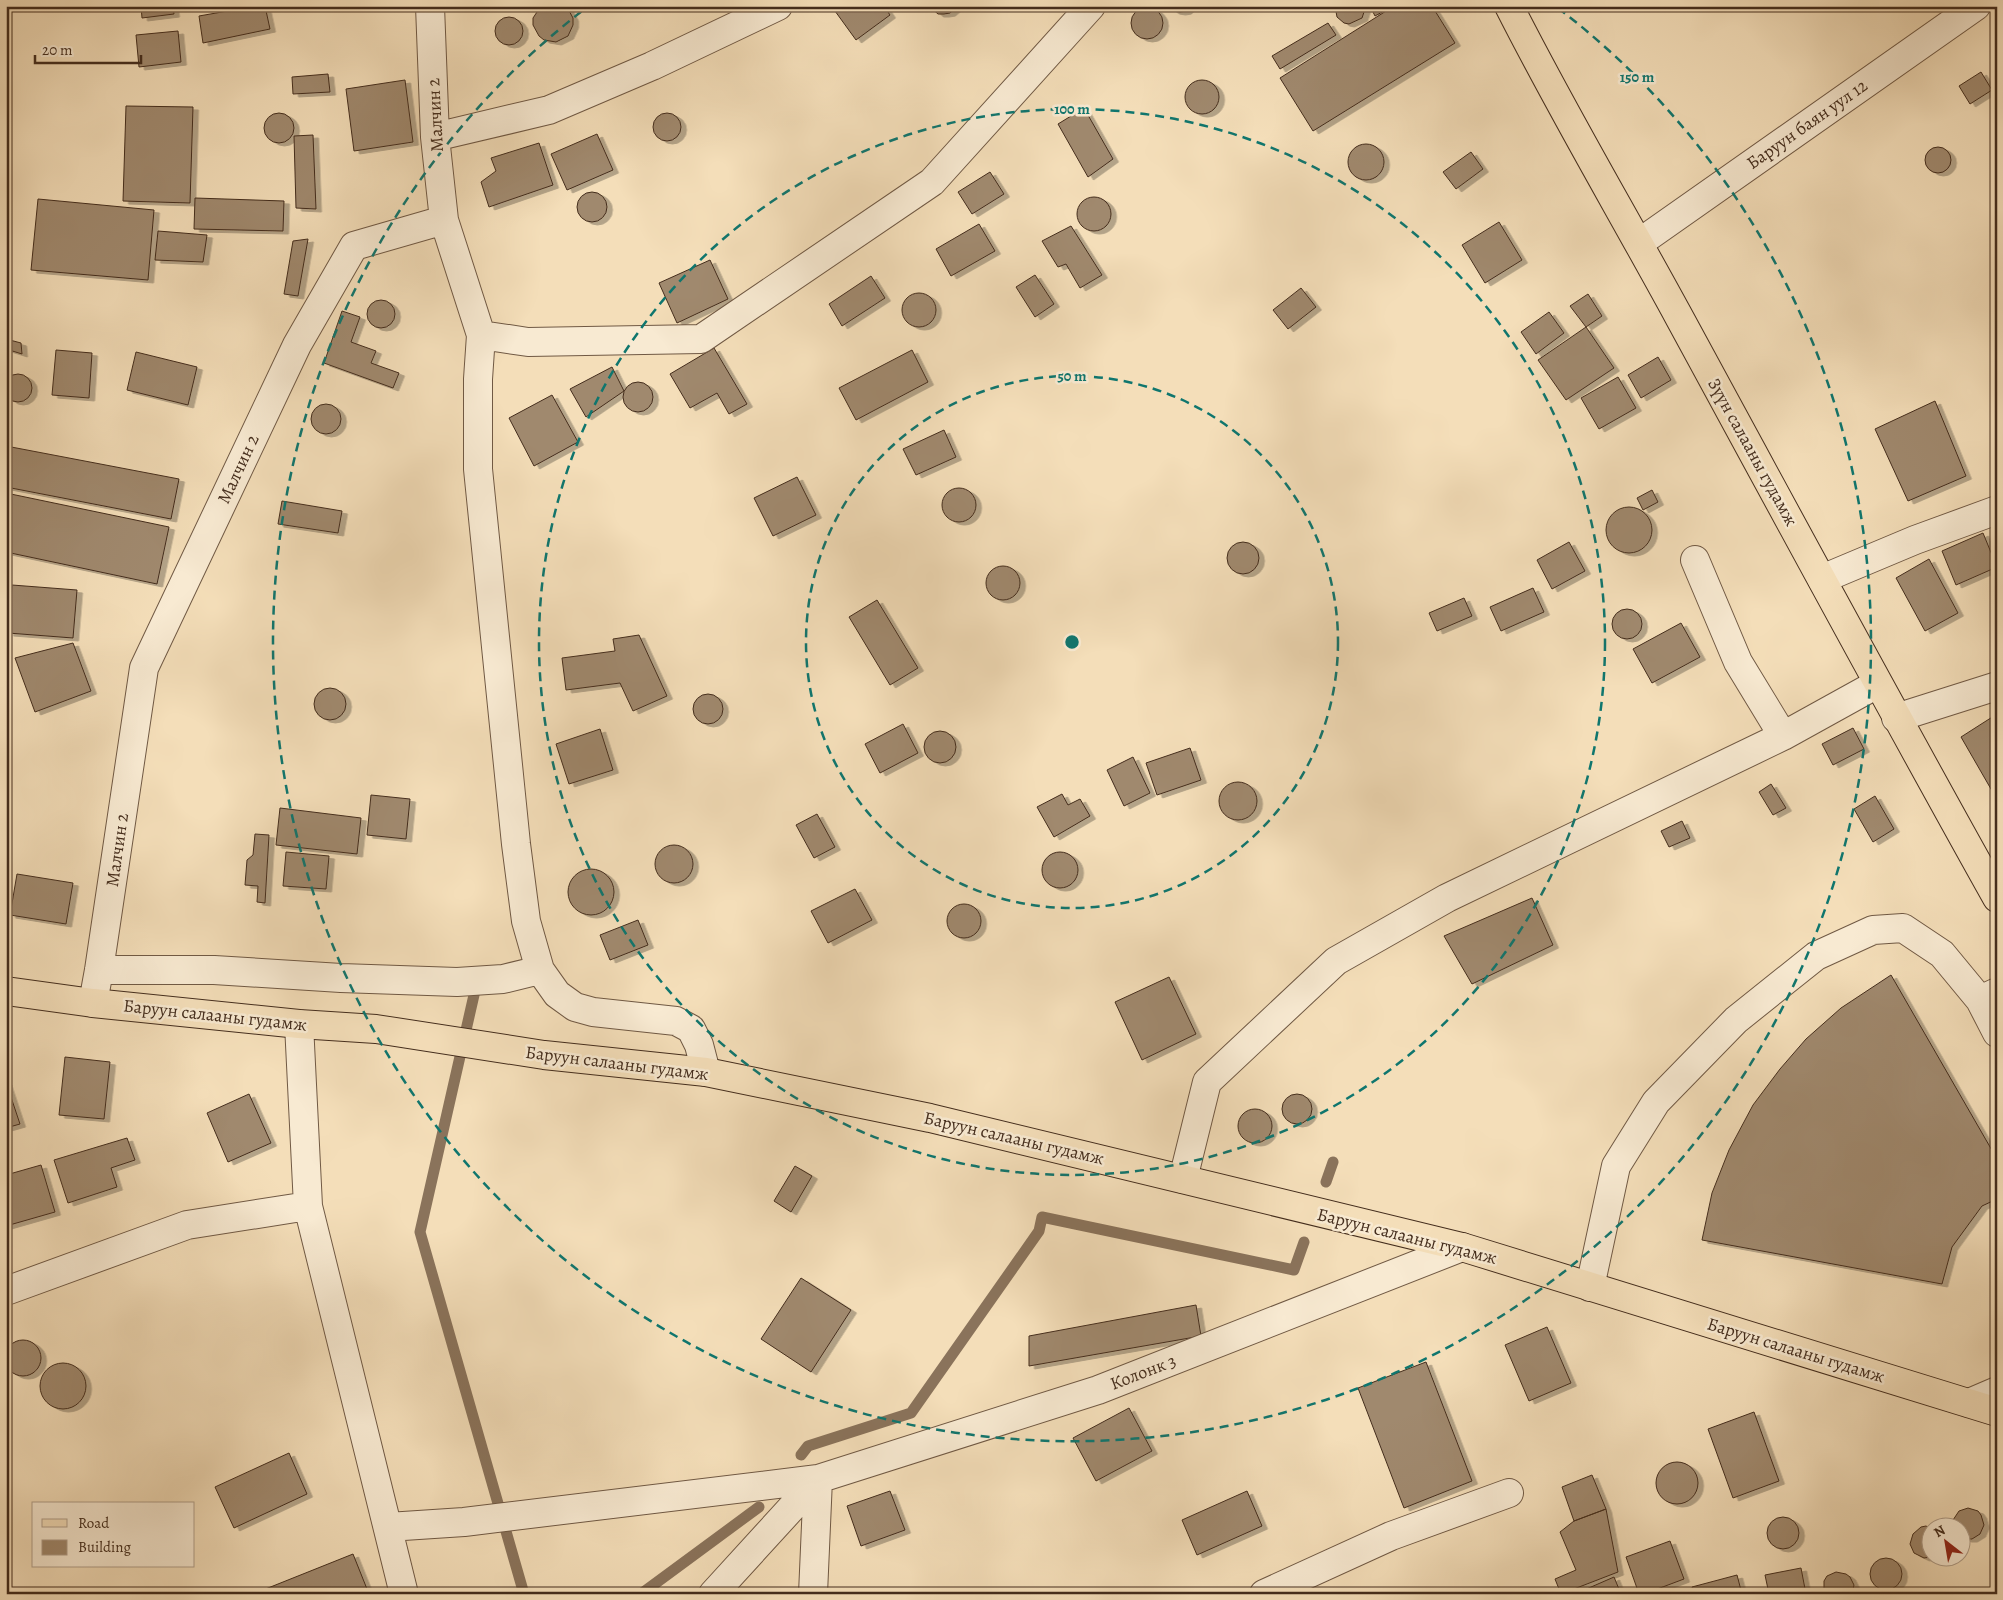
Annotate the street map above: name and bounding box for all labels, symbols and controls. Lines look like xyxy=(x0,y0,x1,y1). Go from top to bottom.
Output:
scale bar xyxy=(35,32,141,64)
text: 20 m xyxy=(42,40,73,60)
text: 150 m xyxy=(1620,67,1655,87)
street label: Баруун баян уул 12 xyxy=(1742,73,1873,175)
street label: Малчин 2 xyxy=(421,77,449,153)
text: 100 m xyxy=(1054,99,1090,119)
text: 50 m xyxy=(1057,366,1087,386)
street label: Зүүн салааны гудамж xyxy=(1702,374,1804,531)
street label: Малчин 2 xyxy=(211,430,265,508)
centre of rings xyxy=(1063,633,1081,651)
street label: Малчин 2 xyxy=(100,811,134,888)
street label: Баруун салааны гудамж xyxy=(122,993,308,1037)
street label: Баруун салааны гудамж xyxy=(524,1040,710,1086)
street label: Баруун салааны гудамж xyxy=(921,1106,1107,1171)
street label: Баруун салааны гудамж xyxy=(1315,1202,1500,1270)
street label: Баруун салааны гудамж xyxy=(1704,1312,1888,1389)
street label: Колонк 3 xyxy=(1106,1348,1180,1396)
legend xyxy=(32,1502,195,1568)
text: Road xyxy=(78,1513,110,1533)
north arrow xyxy=(1920,1518,1970,1568)
text: N xyxy=(1930,1521,1949,1542)
text: Building xyxy=(78,1537,131,1557)

